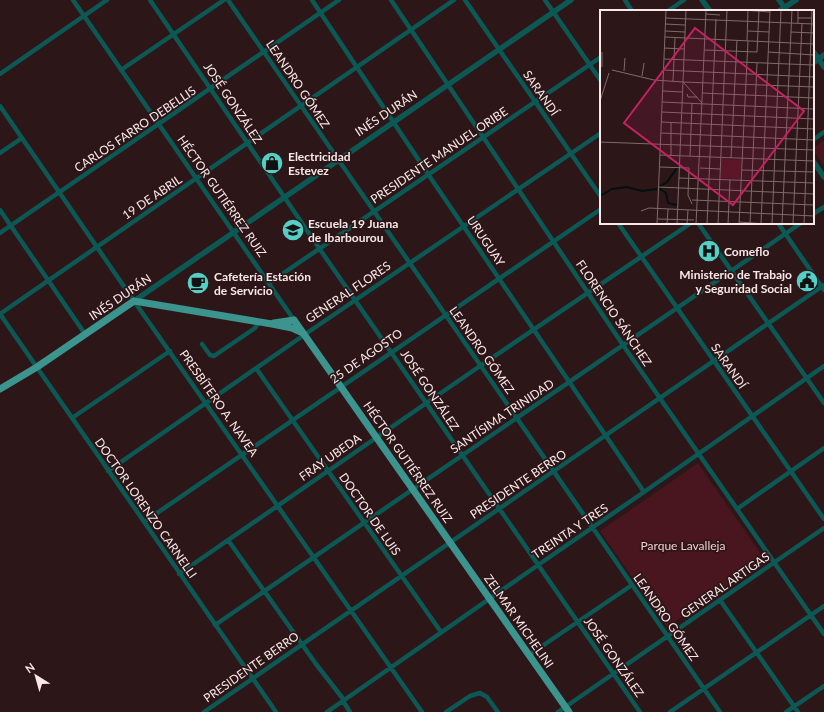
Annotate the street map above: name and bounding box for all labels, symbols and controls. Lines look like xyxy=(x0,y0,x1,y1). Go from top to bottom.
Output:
inset map xyxy=(600,10,814,224)
street label: LEANDRO GÓMEZ xyxy=(263,37,333,131)
street label: JOSÉ GONZÁLEZ xyxy=(200,60,266,146)
street label: SARANDÍ xyxy=(520,67,562,119)
street label: CARLOS FARRO DEBELLIS xyxy=(71,83,199,175)
street label: INÉS DURÁN xyxy=(352,87,420,139)
street label: PRESIDENTE MANUEL ORIBE xyxy=(368,103,510,207)
street label: HÉCTOR GUTIÉRREZ RUIZ xyxy=(174,132,270,260)
place label: Electricidad Estevez xyxy=(288,149,351,178)
shop icon: Electricidad Estevez xyxy=(259,150,285,176)
street label: 19 DE ABRIL xyxy=(119,172,185,222)
street label: URUGUAY xyxy=(464,213,509,269)
place label: Escuela 19 Juana de Ibarbourou xyxy=(308,216,398,245)
school or university icon: Escuela 19 Juana de Ibarbourou xyxy=(280,217,306,243)
hospital icon: Comeflo xyxy=(696,238,722,264)
place label: Comeflo xyxy=(724,244,769,259)
street label: FLORENCIO SÁNCHEZ xyxy=(573,257,655,369)
street label: GENERAL FLORES xyxy=(303,258,393,326)
place label: Ministerio de Trabajo y Seguridad Social xyxy=(679,267,792,296)
public building icon: Ministerio de Trabajo y Seguridad Social xyxy=(794,268,820,294)
place label: Cafetería Estación de Servicio xyxy=(214,269,311,298)
cafe icon: Cafetería Estación de Servicio xyxy=(185,270,211,296)
street label: INÉS DURÁN xyxy=(86,271,154,323)
street label: LEANDRO GÓMEZ xyxy=(446,303,518,397)
street label: 25 DE AGOSTO xyxy=(327,325,405,386)
street label: SARANDÍ xyxy=(708,340,750,392)
street label: PRESBÍTERO A. NAVEA xyxy=(176,347,262,460)
street label: JOSÉ GONZÁLEZ xyxy=(397,347,463,433)
street label: SANTÍSIMA TRINIDAD xyxy=(447,376,557,456)
street label: HÉCTOR GUTIÉRREZ RUIZ xyxy=(360,398,456,526)
street label: FRAY UBEDA xyxy=(296,430,365,484)
street label: DOCTOR LORENZO CARNELLI xyxy=(92,435,200,581)
street label: PRESIDENTE BERRO xyxy=(467,446,569,522)
street label: DOCTOR DE LUIS xyxy=(336,470,404,558)
street label: TREINTA Y TRES xyxy=(529,500,611,562)
park label: Parque Lavalleja xyxy=(641,538,725,553)
street label: GENERAL ARTIGAS xyxy=(678,549,772,621)
street label: LEANDRO GÓMEZ xyxy=(630,570,702,664)
street label: ZELMAR MICHELINI xyxy=(481,571,557,671)
street label: JOSÉ GONZÁLEZ xyxy=(581,614,647,700)
street label: PRESIDENTE BERRO xyxy=(200,628,302,706)
north arrow xyxy=(16,656,56,696)
text: N xyxy=(22,660,37,675)

